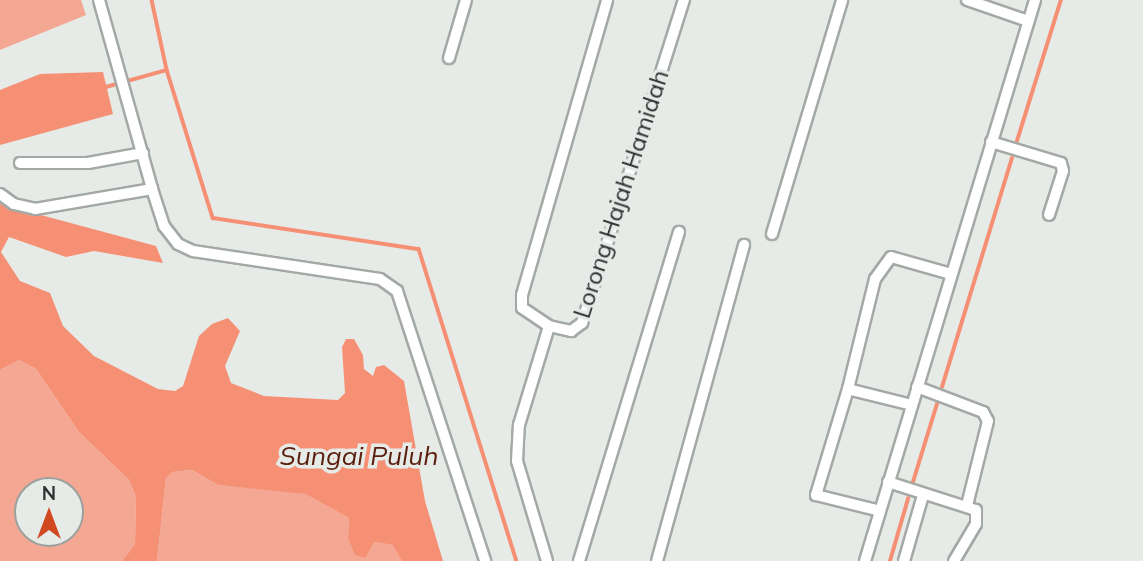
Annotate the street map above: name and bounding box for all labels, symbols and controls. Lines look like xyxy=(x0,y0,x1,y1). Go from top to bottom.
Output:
street label: Lorong Hajah Hamidah xyxy=(567,66,675,322)
water label: Sungai Puluh xyxy=(280,440,438,472)
north arrow xyxy=(14,477,84,547)
text: N xyxy=(42,481,56,505)

